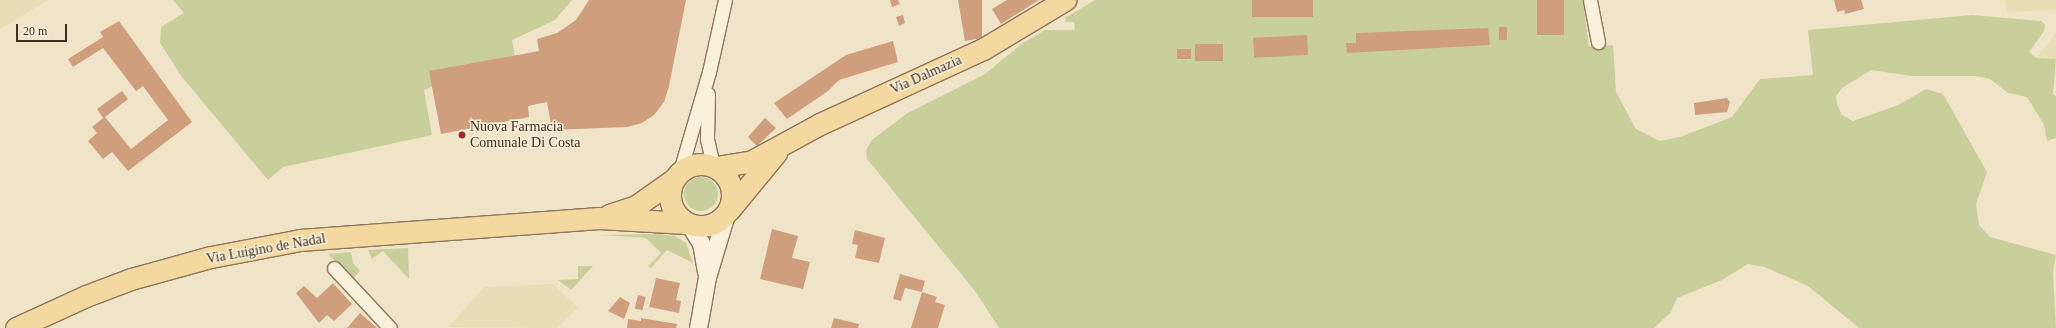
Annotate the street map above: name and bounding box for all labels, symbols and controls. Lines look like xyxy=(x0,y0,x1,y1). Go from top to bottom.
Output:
scale bar xyxy=(18,16,69,42)
text: 20 m xyxy=(23,24,47,38)
street label: Via Dalmazia xyxy=(888,52,964,98)
place label: Nuova Farmacia Comunale Di Costa xyxy=(470,119,580,152)
marker: Nuova Farmacia Comunale Di Costa xyxy=(457,130,467,140)
street label: Via Luigino de Nadal xyxy=(205,230,327,268)

